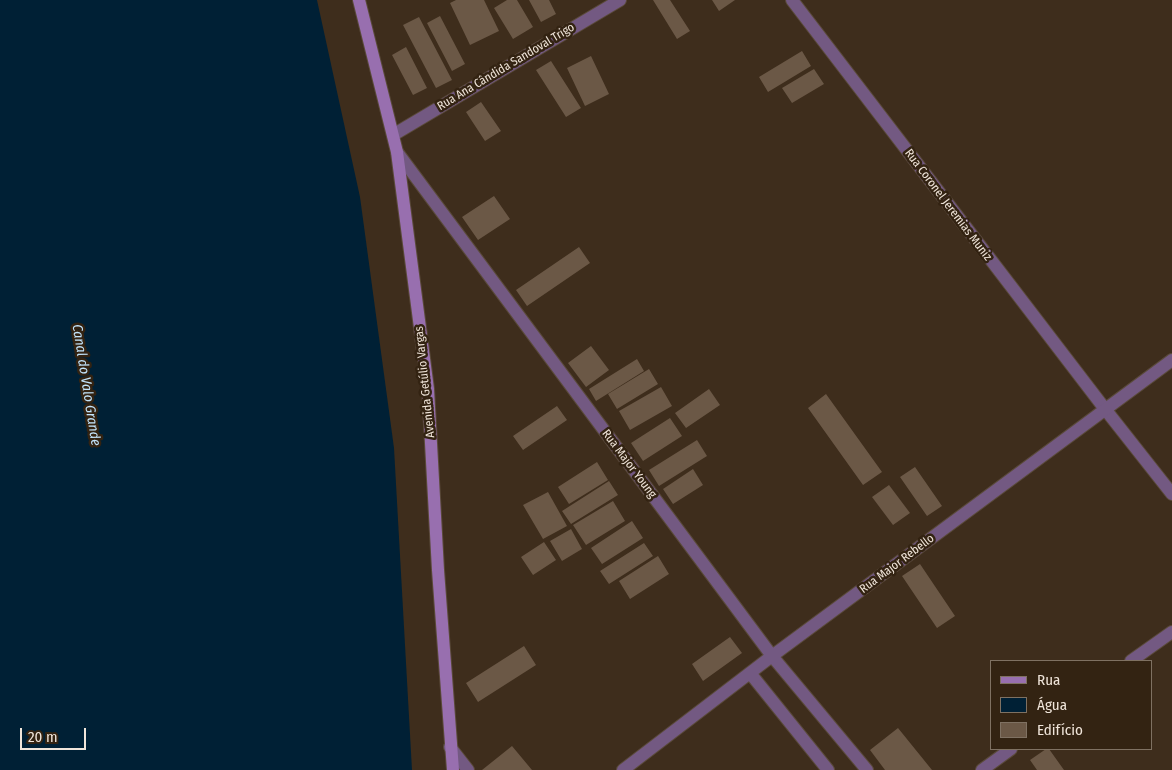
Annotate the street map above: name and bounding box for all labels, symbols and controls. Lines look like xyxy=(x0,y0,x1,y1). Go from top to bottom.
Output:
street label: Rua Ana Cândida Sandoval Trigo xyxy=(435,20,577,114)
street label: Rua Coronel Jeremias Muniz xyxy=(901,146,995,264)
water label: Canal do Valo Grande xyxy=(68,323,104,447)
street label: Avenida Getúlio Vargas xyxy=(412,325,438,439)
street label: Rua Major Young xyxy=(599,427,659,501)
street label: Rua Major Rebello xyxy=(857,531,937,597)
legend xyxy=(990,660,1152,750)
text: Rua xyxy=(1037,671,1060,689)
text: Água xyxy=(1037,696,1067,714)
scale bar xyxy=(22,718,89,750)
text: Edifício xyxy=(1037,721,1083,739)
text: 20 m xyxy=(28,728,58,746)

